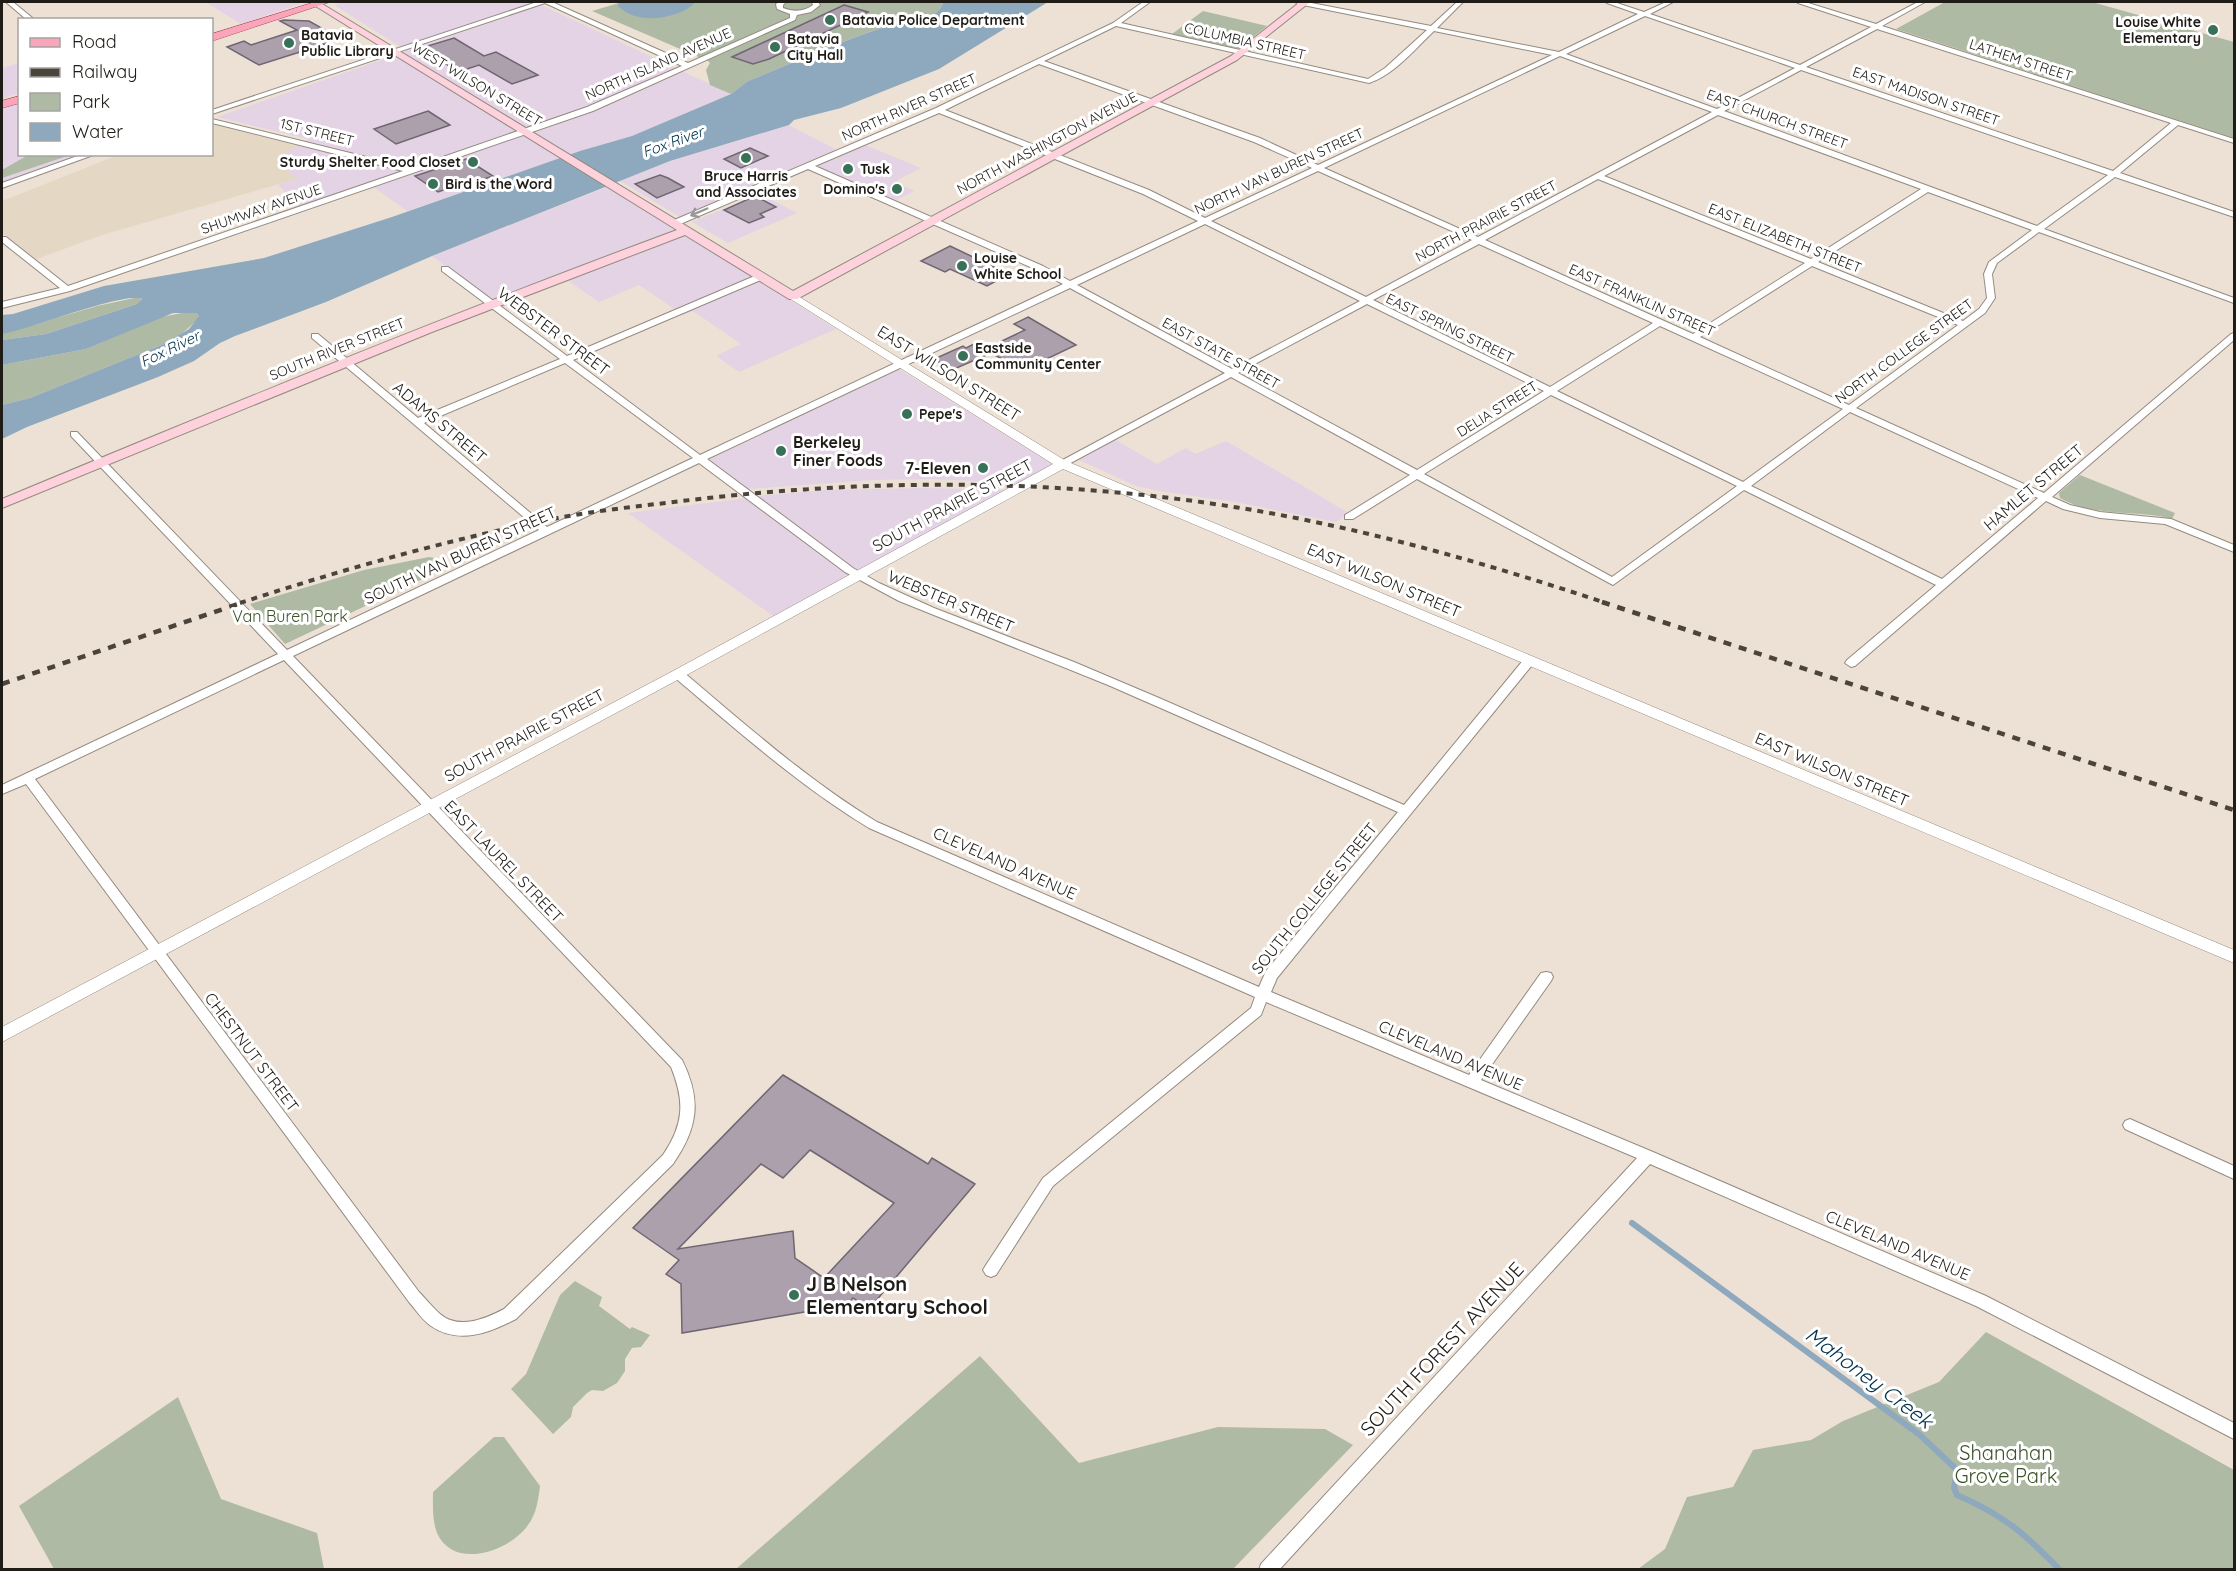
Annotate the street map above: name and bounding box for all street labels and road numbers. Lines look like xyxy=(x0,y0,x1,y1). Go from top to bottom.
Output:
street label: COLUMBIA STREET xyxy=(1182,18,1308,64)
street label: NORTH ISLAND AVENUE xyxy=(582,24,734,104)
street label: LATHEM STREET xyxy=(1967,35,2075,85)
street label: WEST WILSON STREET xyxy=(409,38,545,130)
street label: EAST MADISON STREET xyxy=(1850,62,2002,130)
street label: NORTH RIVER STREET xyxy=(839,69,979,145)
street label: EAST CHURCH STREET xyxy=(1704,85,1850,153)
street label: NORTH WASHINGTON AVENUE xyxy=(954,88,1140,198)
street label: 1ST STREET xyxy=(278,114,356,150)
street label: NORTH VAN BUREN STREET xyxy=(1191,124,1367,218)
street label: NORTH PRAIRIE STREET xyxy=(1412,176,1560,266)
street label: SHUMWAY AVENUE xyxy=(199,180,324,238)
street label: EAST ELIZABETH STREET xyxy=(1706,199,1864,277)
street label: EAST FRANKLIN STREET xyxy=(1566,260,1718,340)
street label: WEBSTER STREET xyxy=(494,282,614,380)
street label: EAST SPRING STREET xyxy=(1383,289,1517,367)
street label: NORTH COLLEGE STREET xyxy=(1831,295,1977,407)
street label: EAST STATE STREET xyxy=(1159,313,1283,393)
street label: SOUTH RIVER STREET xyxy=(267,314,407,384)
street label: EAST WILSON STREET xyxy=(874,321,1025,425)
street label: ADAMS STREET xyxy=(389,377,491,467)
street label: DELIA STREET xyxy=(1453,377,1541,441)
street label: HAMLET STREET xyxy=(1979,439,2087,534)
street label: SOUTH PRAIRIE STREET xyxy=(869,454,1036,556)
street label: SOUTH VAN BUREN STREET xyxy=(361,502,559,608)
street label: EAST WILSON STREET xyxy=(1304,539,1464,622)
street label: WEBSTER STREET xyxy=(885,565,1017,637)
street label: SOUTH PRAIRIE STREET xyxy=(441,684,608,786)
street label: EAST WILSON STREET xyxy=(1752,728,1912,811)
street label: EAST LAUREL STREET xyxy=(440,796,568,927)
street label: SOUTH COLLEGE STREET xyxy=(1247,818,1381,978)
street label: CLEVELAND AVENUE xyxy=(930,822,1080,904)
street label: CHESTNUT STREET xyxy=(201,988,304,1116)
street label: CLEVELAND AVENUE xyxy=(1376,1016,1526,1094)
street label: CLEVELAND AVENUE xyxy=(1823,1206,1973,1284)
street label: SOUTH FOREST AVENUE xyxy=(1355,1257,1529,1441)

